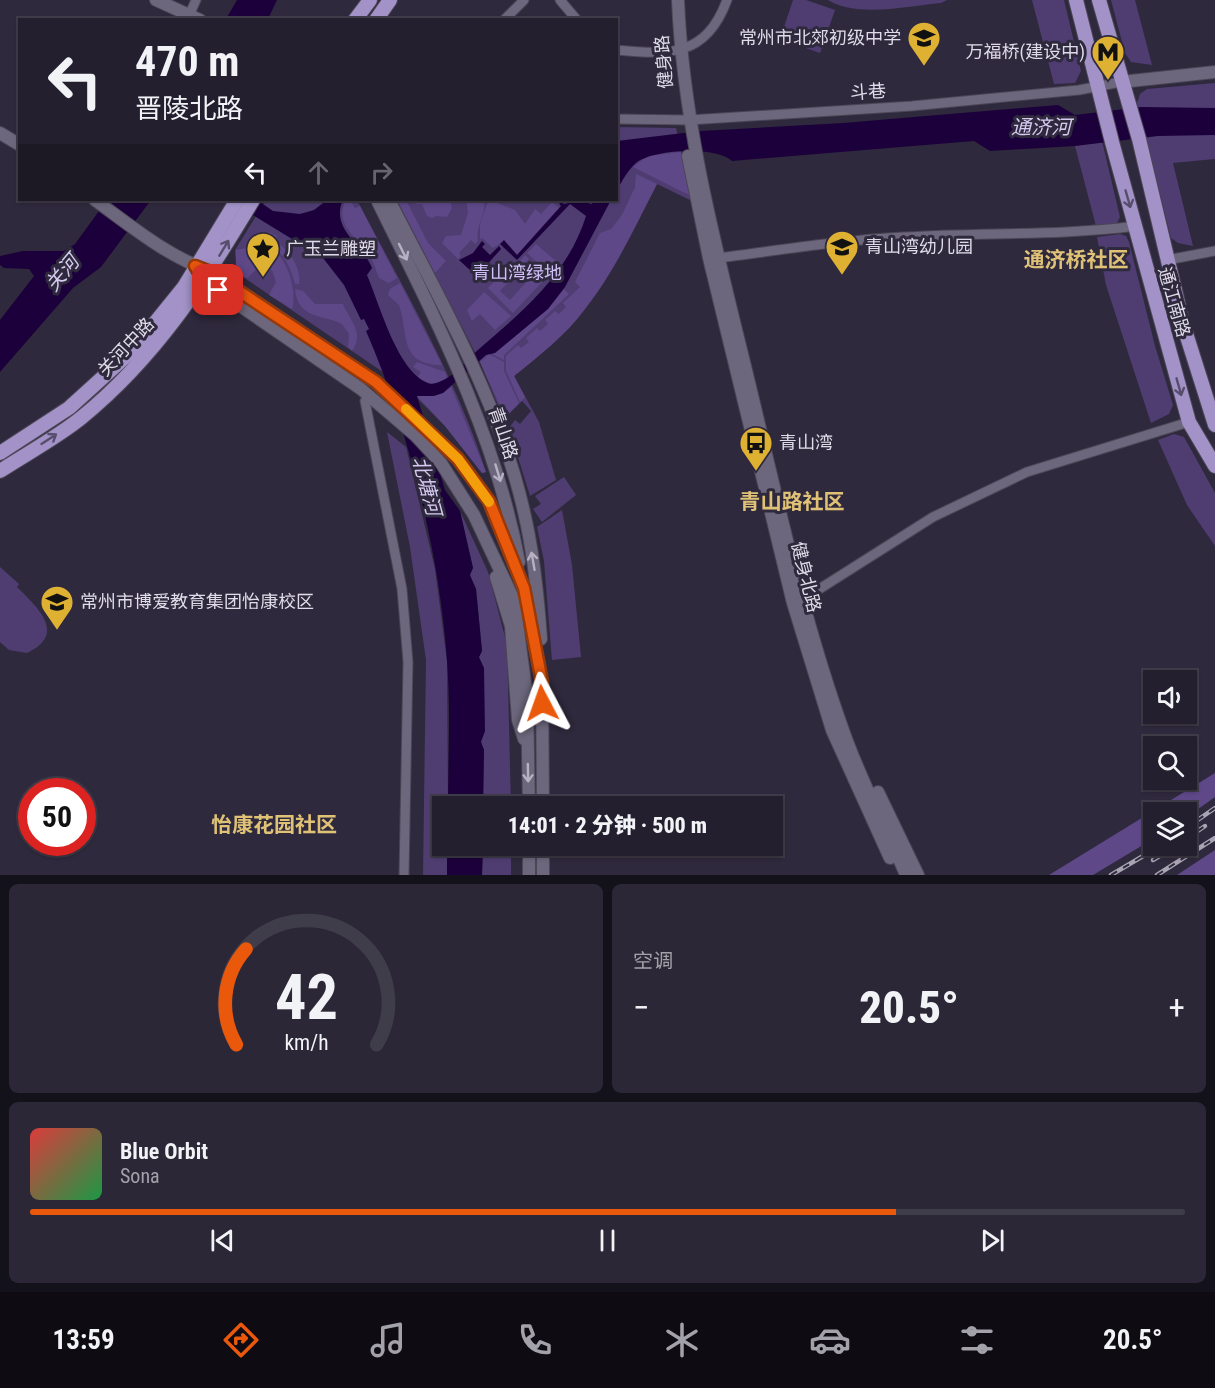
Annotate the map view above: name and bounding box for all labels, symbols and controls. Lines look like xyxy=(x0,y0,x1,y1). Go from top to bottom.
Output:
school or university icon: 常州市北郊初级中学 xyxy=(906,20,942,67)
place label: 常州市北郊初级中学 xyxy=(739,27,901,48)
street label: 健身路 xyxy=(651,34,676,90)
metro station icon: 万福桥(建设中) xyxy=(1090,34,1126,81)
text: 470 m xyxy=(135,37,240,86)
place label: 万福桥(建设中) xyxy=(966,41,1085,63)
icon: left xyxy=(36,42,114,120)
street label: 斗巷 xyxy=(849,80,887,103)
text: 晋陵北路 xyxy=(135,93,243,125)
water label: 通济河 xyxy=(1011,115,1075,139)
icon: left xyxy=(239,156,272,189)
icon: ahead xyxy=(302,156,335,189)
icon: right xyxy=(365,156,398,189)
one-way arrow xyxy=(1123,189,1134,208)
school or university icon: 青山湾幼儿园 xyxy=(824,229,860,276)
place icon: 广玉兰雕塑 xyxy=(245,231,281,278)
place label: 青山湾幼儿园 xyxy=(865,236,973,257)
place label: 广玉兰雕塑 xyxy=(286,238,376,259)
one-way arrow xyxy=(219,240,231,257)
one-way arrow xyxy=(397,243,409,261)
water label: 关河 xyxy=(40,247,87,296)
district label: 通济桥社区 xyxy=(1024,248,1129,272)
park label: 青山湾绿地 xyxy=(472,262,562,283)
pin xyxy=(192,264,243,315)
street label: 通江南路 xyxy=(1154,264,1194,339)
icon: arrive xyxy=(201,273,234,306)
street label: 关河中路 xyxy=(93,313,158,380)
one-way arrow xyxy=(1174,377,1186,396)
street label: 青山路 xyxy=(485,404,522,462)
bus stop icon: 青山湾 xyxy=(738,425,774,472)
place label: 青山湾 xyxy=(779,432,833,453)
one-way arrow xyxy=(40,433,57,445)
water label: 北塘河 xyxy=(408,454,447,522)
one-way arrow xyxy=(493,463,504,482)
district label: 青山路社区 xyxy=(740,490,845,514)
street label: 健身北路 xyxy=(788,539,825,614)
one-way arrow xyxy=(527,552,538,571)
school or university icon: 常州市博爱教育集团怡康校区 xyxy=(39,584,75,631)
place label: 常州市博爱教育集团怡康校区 xyxy=(80,591,314,612)
map controls xyxy=(1143,670,1197,856)
button: sound xyxy=(1143,670,1197,724)
position arrow xyxy=(510,671,574,735)
button: search xyxy=(1143,736,1197,790)
one-way arrow xyxy=(522,763,534,783)
speed limit sign: 50 xyxy=(18,778,96,856)
button: layers xyxy=(1143,802,1197,856)
district label: 怡康花园社区 xyxy=(211,813,337,837)
text: 14:01 · 2 分钟 · 500 m xyxy=(508,813,707,838)
text: 空调 xyxy=(633,949,673,973)
text: 42 xyxy=(274,961,338,1034)
text: 20.5° xyxy=(859,981,959,1034)
text: − xyxy=(633,988,650,1027)
text: + xyxy=(1169,988,1185,1027)
text: km/h xyxy=(284,1031,328,1056)
text: Blue Orbit xyxy=(120,1139,208,1164)
text: Sona xyxy=(120,1164,160,1188)
icon: previous xyxy=(206,1224,239,1257)
icon: pause xyxy=(591,1224,624,1257)
icon: next xyxy=(976,1224,1009,1257)
icon: directions xyxy=(220,1319,262,1361)
icon: music xyxy=(367,1319,409,1361)
icon: phone xyxy=(514,1319,556,1361)
icon: climate xyxy=(661,1319,703,1361)
icon: car xyxy=(809,1319,851,1361)
icon: filters xyxy=(956,1319,998,1361)
text: 13:59 xyxy=(53,1324,115,1356)
text: 20.5° xyxy=(1103,1324,1162,1356)

